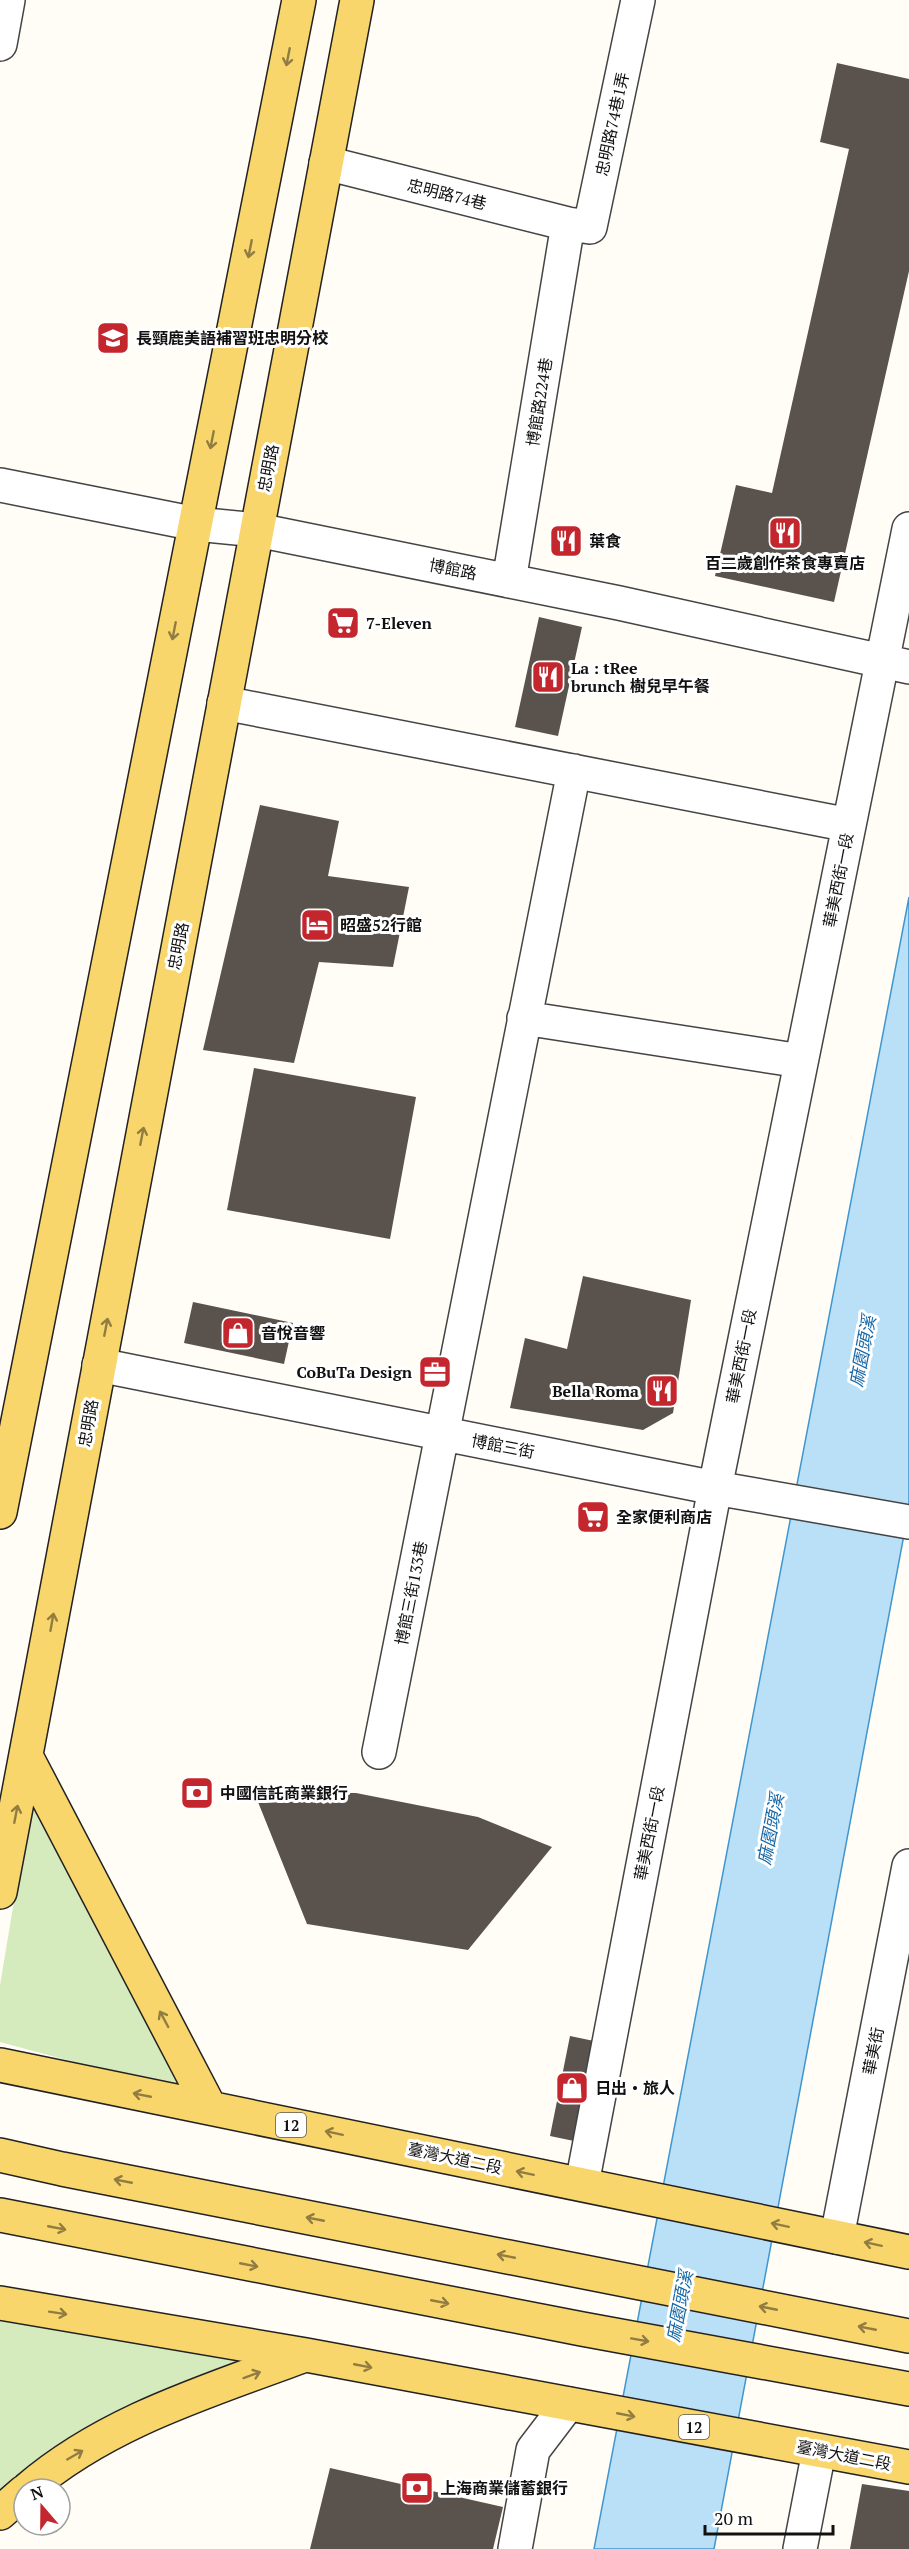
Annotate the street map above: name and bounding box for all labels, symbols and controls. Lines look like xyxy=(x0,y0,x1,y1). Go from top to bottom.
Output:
one-way arrow xyxy=(282,47,293,67)
street label: 忠明路74巷1弄 xyxy=(590,70,634,178)
street label: 忠明路74巷 xyxy=(405,174,489,214)
one-way arrow xyxy=(244,238,255,258)
school or university icon: 長頸鹿美語補習班忠明分校 xyxy=(95,320,131,356)
place label: 長頸鹿美語補習班忠明分校 xyxy=(136,327,329,349)
street label: 博館路224巷 xyxy=(521,356,557,448)
one-way arrow xyxy=(206,430,217,449)
street label: 忠明路 xyxy=(253,442,283,494)
restaurant icon: 百二歲創作茶食專賣店 xyxy=(767,515,803,551)
restaurant icon: 葉食 xyxy=(548,523,584,559)
place label: 葉食 xyxy=(589,530,621,552)
place label: 百二歲創作茶食專賣店 xyxy=(705,552,865,574)
street label: 博館路 xyxy=(427,554,479,584)
supermarket icon: 7-Eleven xyxy=(325,605,361,641)
place label: 7-Eleven xyxy=(366,612,433,634)
one-way arrow xyxy=(168,622,180,641)
place label: La : tRee brunch 樹兒早午餐 xyxy=(570,657,710,697)
restaurant icon: La : tRee brunch 樹兒早午餐 xyxy=(530,659,566,695)
street label: 華美西街一段 xyxy=(818,831,858,929)
hotel icon: 昭盛52行館 xyxy=(299,907,335,943)
place label: 昭盛52行館 xyxy=(340,914,422,936)
street label: 忠明路 xyxy=(163,920,193,972)
one-way arrow xyxy=(137,1126,148,1146)
street label: 華美西街一段 xyxy=(721,1307,761,1405)
water label: 麻園頭溪 xyxy=(843,1310,881,1389)
shop icon: 音悅音響 xyxy=(220,1315,256,1351)
one-way arrow xyxy=(101,1318,112,1338)
place label: 音悅音響 xyxy=(261,1322,325,1344)
office icon: CoBuTa Design xyxy=(417,1354,453,1390)
place label: CoBuTa Design xyxy=(296,1361,413,1383)
restaurant icon: Bella Roma xyxy=(644,1373,680,1409)
place label: Bella Roma xyxy=(552,1380,639,1402)
street label: 忠明路 xyxy=(73,1397,103,1449)
street label: 博館三街 xyxy=(469,1429,537,1463)
supermarket icon: 全家便利商店 xyxy=(575,1499,611,1535)
place label: 全家便利商店 xyxy=(616,1506,712,1528)
street label: 博館三街133巷 xyxy=(390,1539,432,1647)
one-way arrow xyxy=(46,1613,57,1633)
bank icon: 中國信託商業銀行 xyxy=(179,1775,215,1811)
place label: 中國信託商業銀行 xyxy=(220,1782,348,1804)
street label: 華美西街一段 xyxy=(629,1784,669,1882)
water label: 麻園頭溪 xyxy=(751,1788,789,1867)
one-way arrow xyxy=(11,1805,22,1824)
one-way arrow xyxy=(157,2010,169,2028)
street label: 華美街 xyxy=(858,2025,888,2077)
shop icon: 日出‧旅人 xyxy=(554,2070,590,2106)
place label: 日出‧旅人 xyxy=(595,2077,675,2099)
one-way arrow xyxy=(133,2089,153,2100)
road number: 12 xyxy=(276,2113,306,2137)
one-way arrow xyxy=(324,2127,344,2138)
street label: 臺灣大道二段 xyxy=(406,2137,504,2179)
one-way arrow xyxy=(515,2167,535,2178)
one-way arrow xyxy=(114,2175,134,2186)
one-way arrow xyxy=(305,2213,325,2224)
one-way arrow xyxy=(771,2219,790,2230)
one-way arrow xyxy=(47,2223,66,2234)
one-way arrow xyxy=(864,2238,883,2250)
one-way arrow xyxy=(497,2250,516,2261)
one-way arrow xyxy=(238,2260,258,2271)
water label: 麻園頭溪 xyxy=(660,2265,698,2344)
one-way arrow xyxy=(430,2297,449,2308)
one-way arrow xyxy=(759,2302,778,2313)
one-way arrow xyxy=(47,2308,67,2319)
one-way arrow xyxy=(858,2322,877,2333)
one-way arrow xyxy=(629,2334,649,2345)
one-way arrow xyxy=(353,2360,373,2371)
one-way arrow xyxy=(242,2369,261,2380)
one-way arrow xyxy=(615,2410,635,2421)
road number: 12 xyxy=(679,2415,709,2439)
street label: 臺灣大道二段 xyxy=(795,2435,893,2475)
one-way arrow xyxy=(66,2448,83,2460)
bank icon: 上海商業儲蓄銀行 xyxy=(399,2470,435,2506)
north arrow xyxy=(12,2477,72,2537)
place label: 上海商業儲蓄銀行 xyxy=(440,2477,568,2499)
text: N xyxy=(27,2480,46,2505)
scale bar xyxy=(705,2498,832,2536)
text: 20 m xyxy=(714,2506,754,2530)

